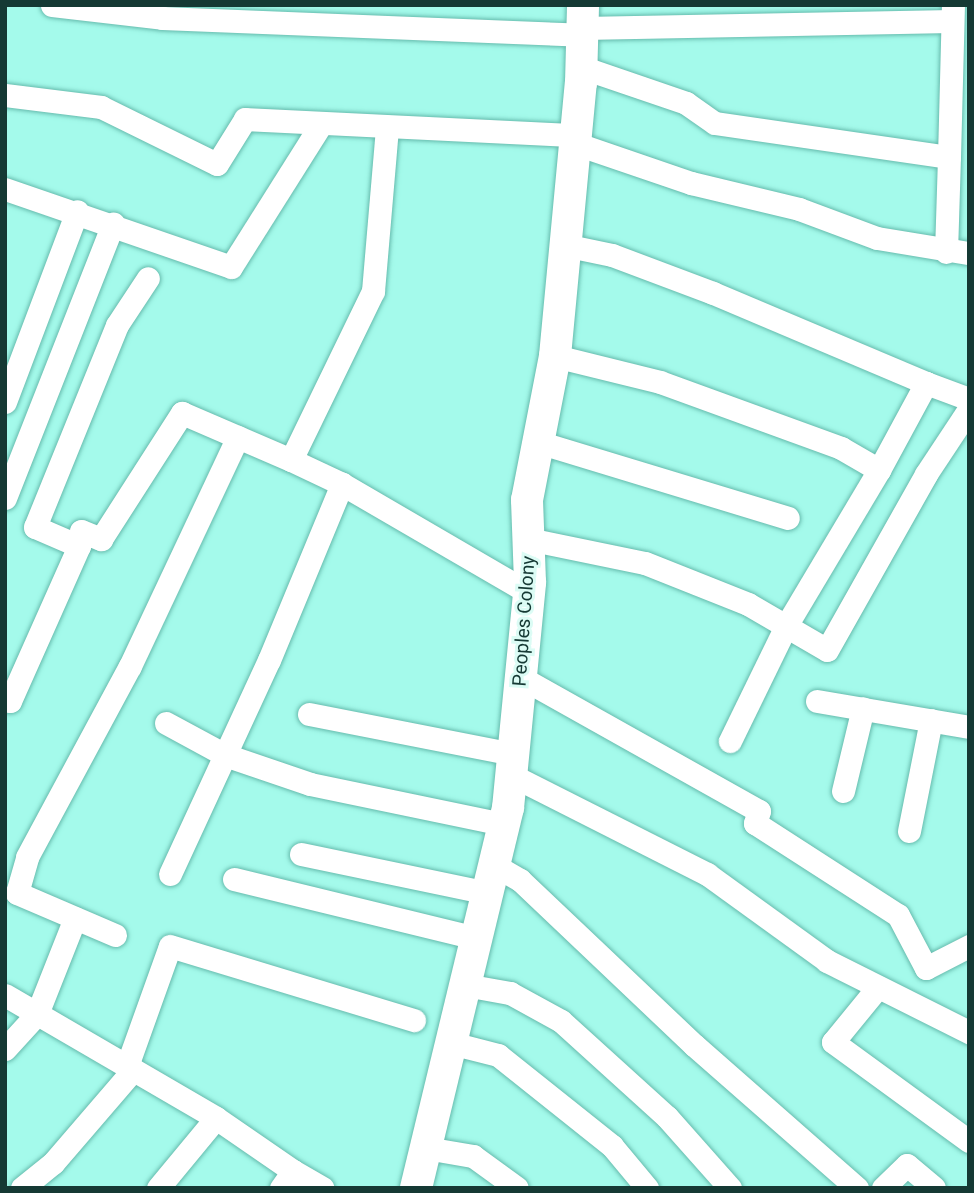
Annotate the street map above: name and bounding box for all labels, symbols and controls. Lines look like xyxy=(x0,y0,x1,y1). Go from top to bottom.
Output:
street label: Peoples Colony xyxy=(508,555,540,687)

